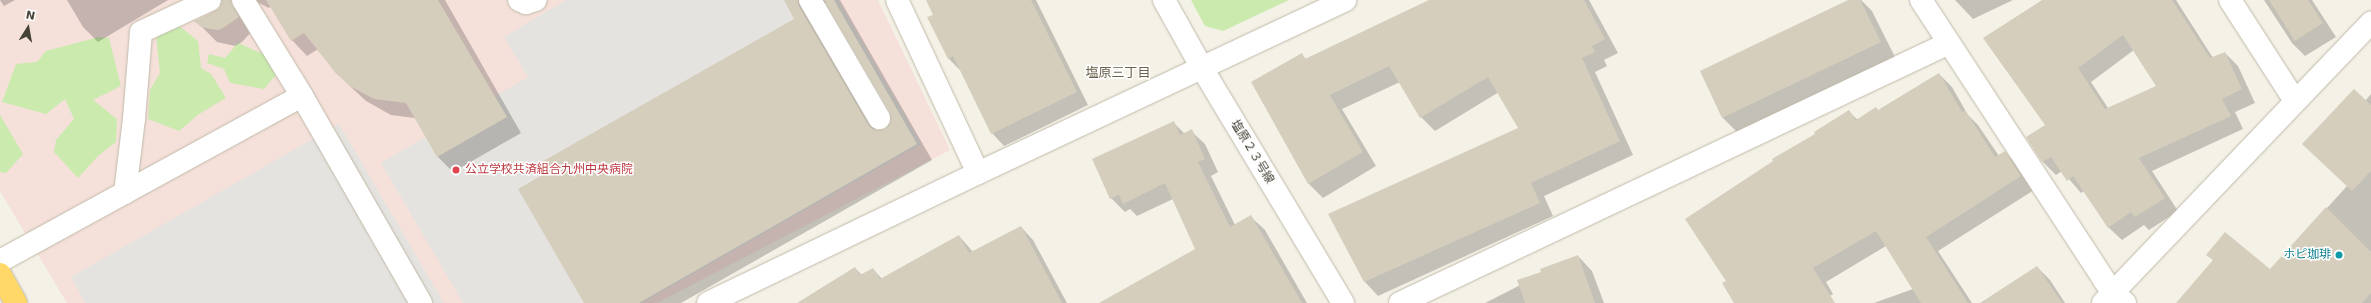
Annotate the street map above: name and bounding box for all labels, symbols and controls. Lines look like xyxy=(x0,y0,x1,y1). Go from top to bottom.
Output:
north arrow xyxy=(8,8,48,48)
text: N xyxy=(25,8,36,23)
district label: 塩原三丁目 xyxy=(1086,65,1150,81)
street label: 塩原２３号線 xyxy=(1227,117,1277,187)
place label: 公立学校共済組合九州中央病院 xyxy=(465,163,633,177)
marker: 公立学校共済組合九州中央病院 xyxy=(450,164,462,176)
place label: ホピ珈琲 xyxy=(2283,248,2331,262)
marker: ホピ珈琲 xyxy=(2334,250,2344,260)

